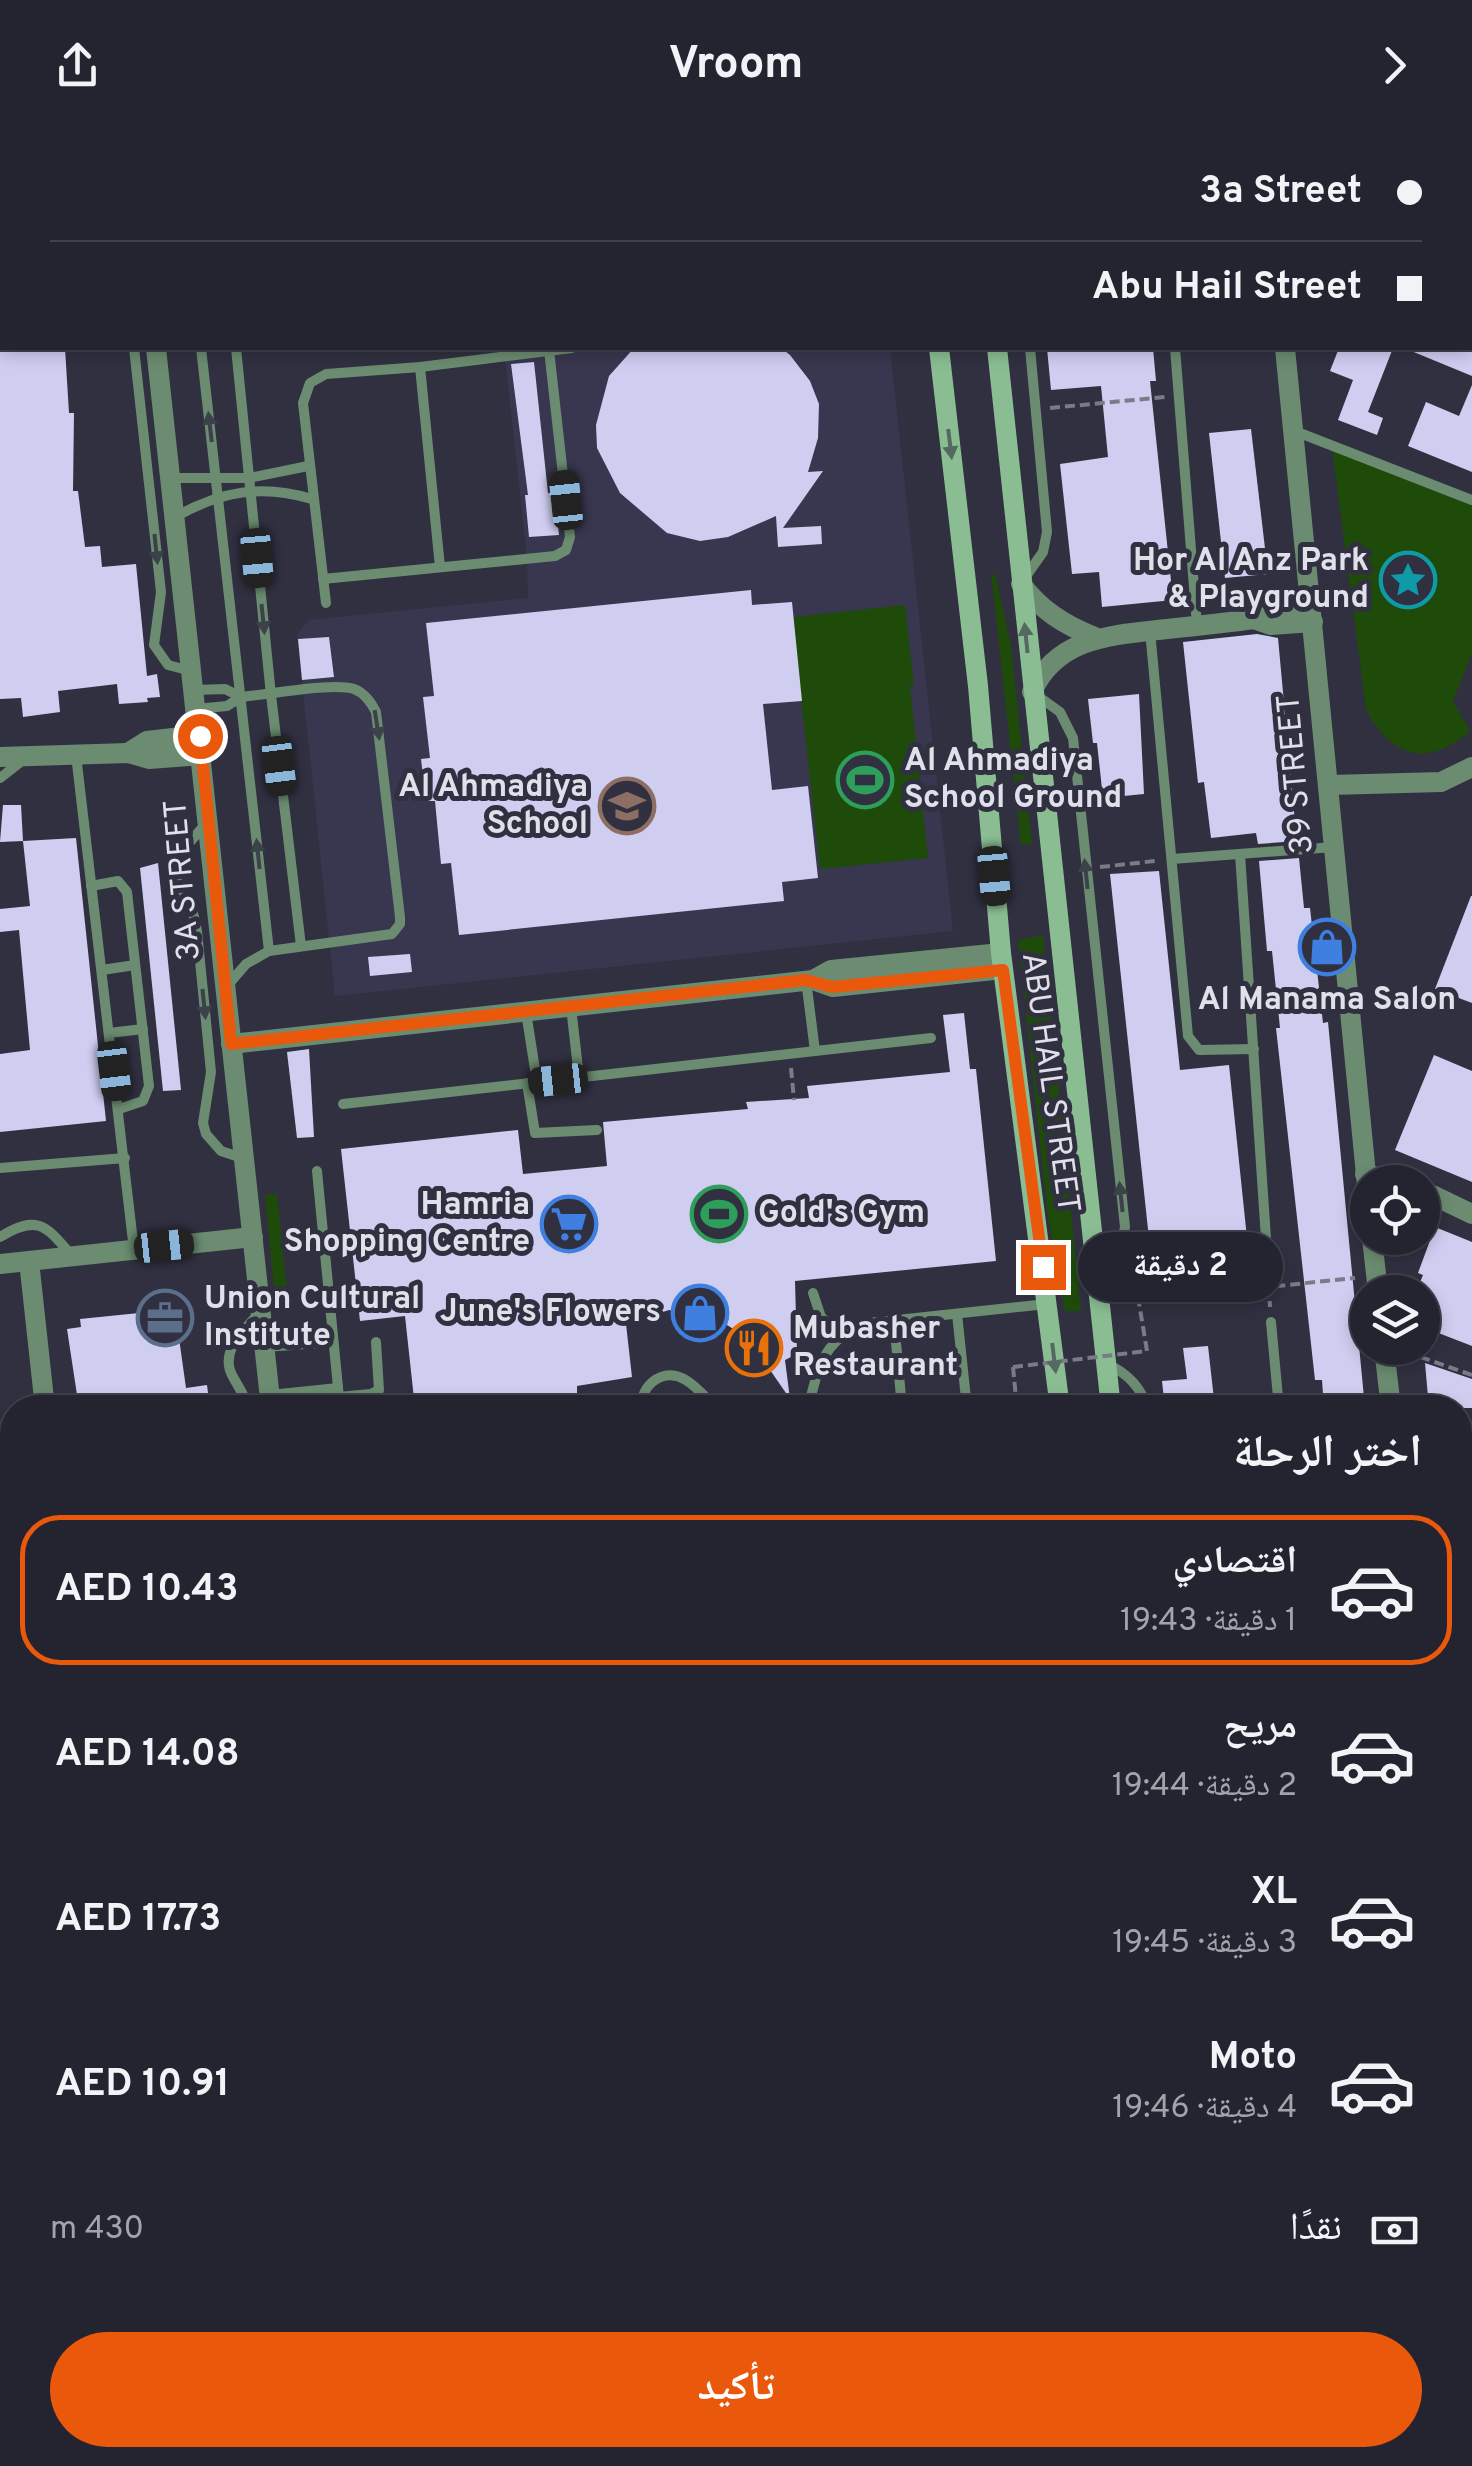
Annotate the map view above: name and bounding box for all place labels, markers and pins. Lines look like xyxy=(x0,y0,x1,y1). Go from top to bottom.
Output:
place label: Hor Al Anz Park & Playground xyxy=(1133,542,1369,619)
place icon: Hor Al Anz Park & Playground xyxy=(1378,550,1438,610)
place label: Al Ahmadiya School Ground xyxy=(904,742,1122,819)
sports icon: Al Ahmadiya School Ground xyxy=(835,750,895,810)
place label: Al Ahmadiya School xyxy=(398,768,588,845)
school or university icon: Al Ahmadiya School xyxy=(597,776,657,836)
shop icon: Al Manama Salon xyxy=(1297,917,1357,977)
place label: Al Manama Salon xyxy=(1198,981,1456,1021)
sports icon: Gold's Gym xyxy=(689,1184,749,1244)
place label: Hamria Shopping Centre xyxy=(284,1186,530,1263)
supermarket icon: Hamria Shopping Centre xyxy=(539,1194,599,1254)
place label: Gold's Gym xyxy=(758,1194,925,1234)
place label: Union Cultural Institute xyxy=(204,1280,420,1357)
shop icon: June's Flowers xyxy=(670,1283,730,1343)
office icon: Union Cultural Institute xyxy=(135,1288,195,1348)
place label: June's Flowers xyxy=(440,1293,661,1333)
place label: Mubasher Restaurant xyxy=(793,1310,958,1387)
restaurant icon: Mubasher Restaurant xyxy=(724,1318,784,1378)

